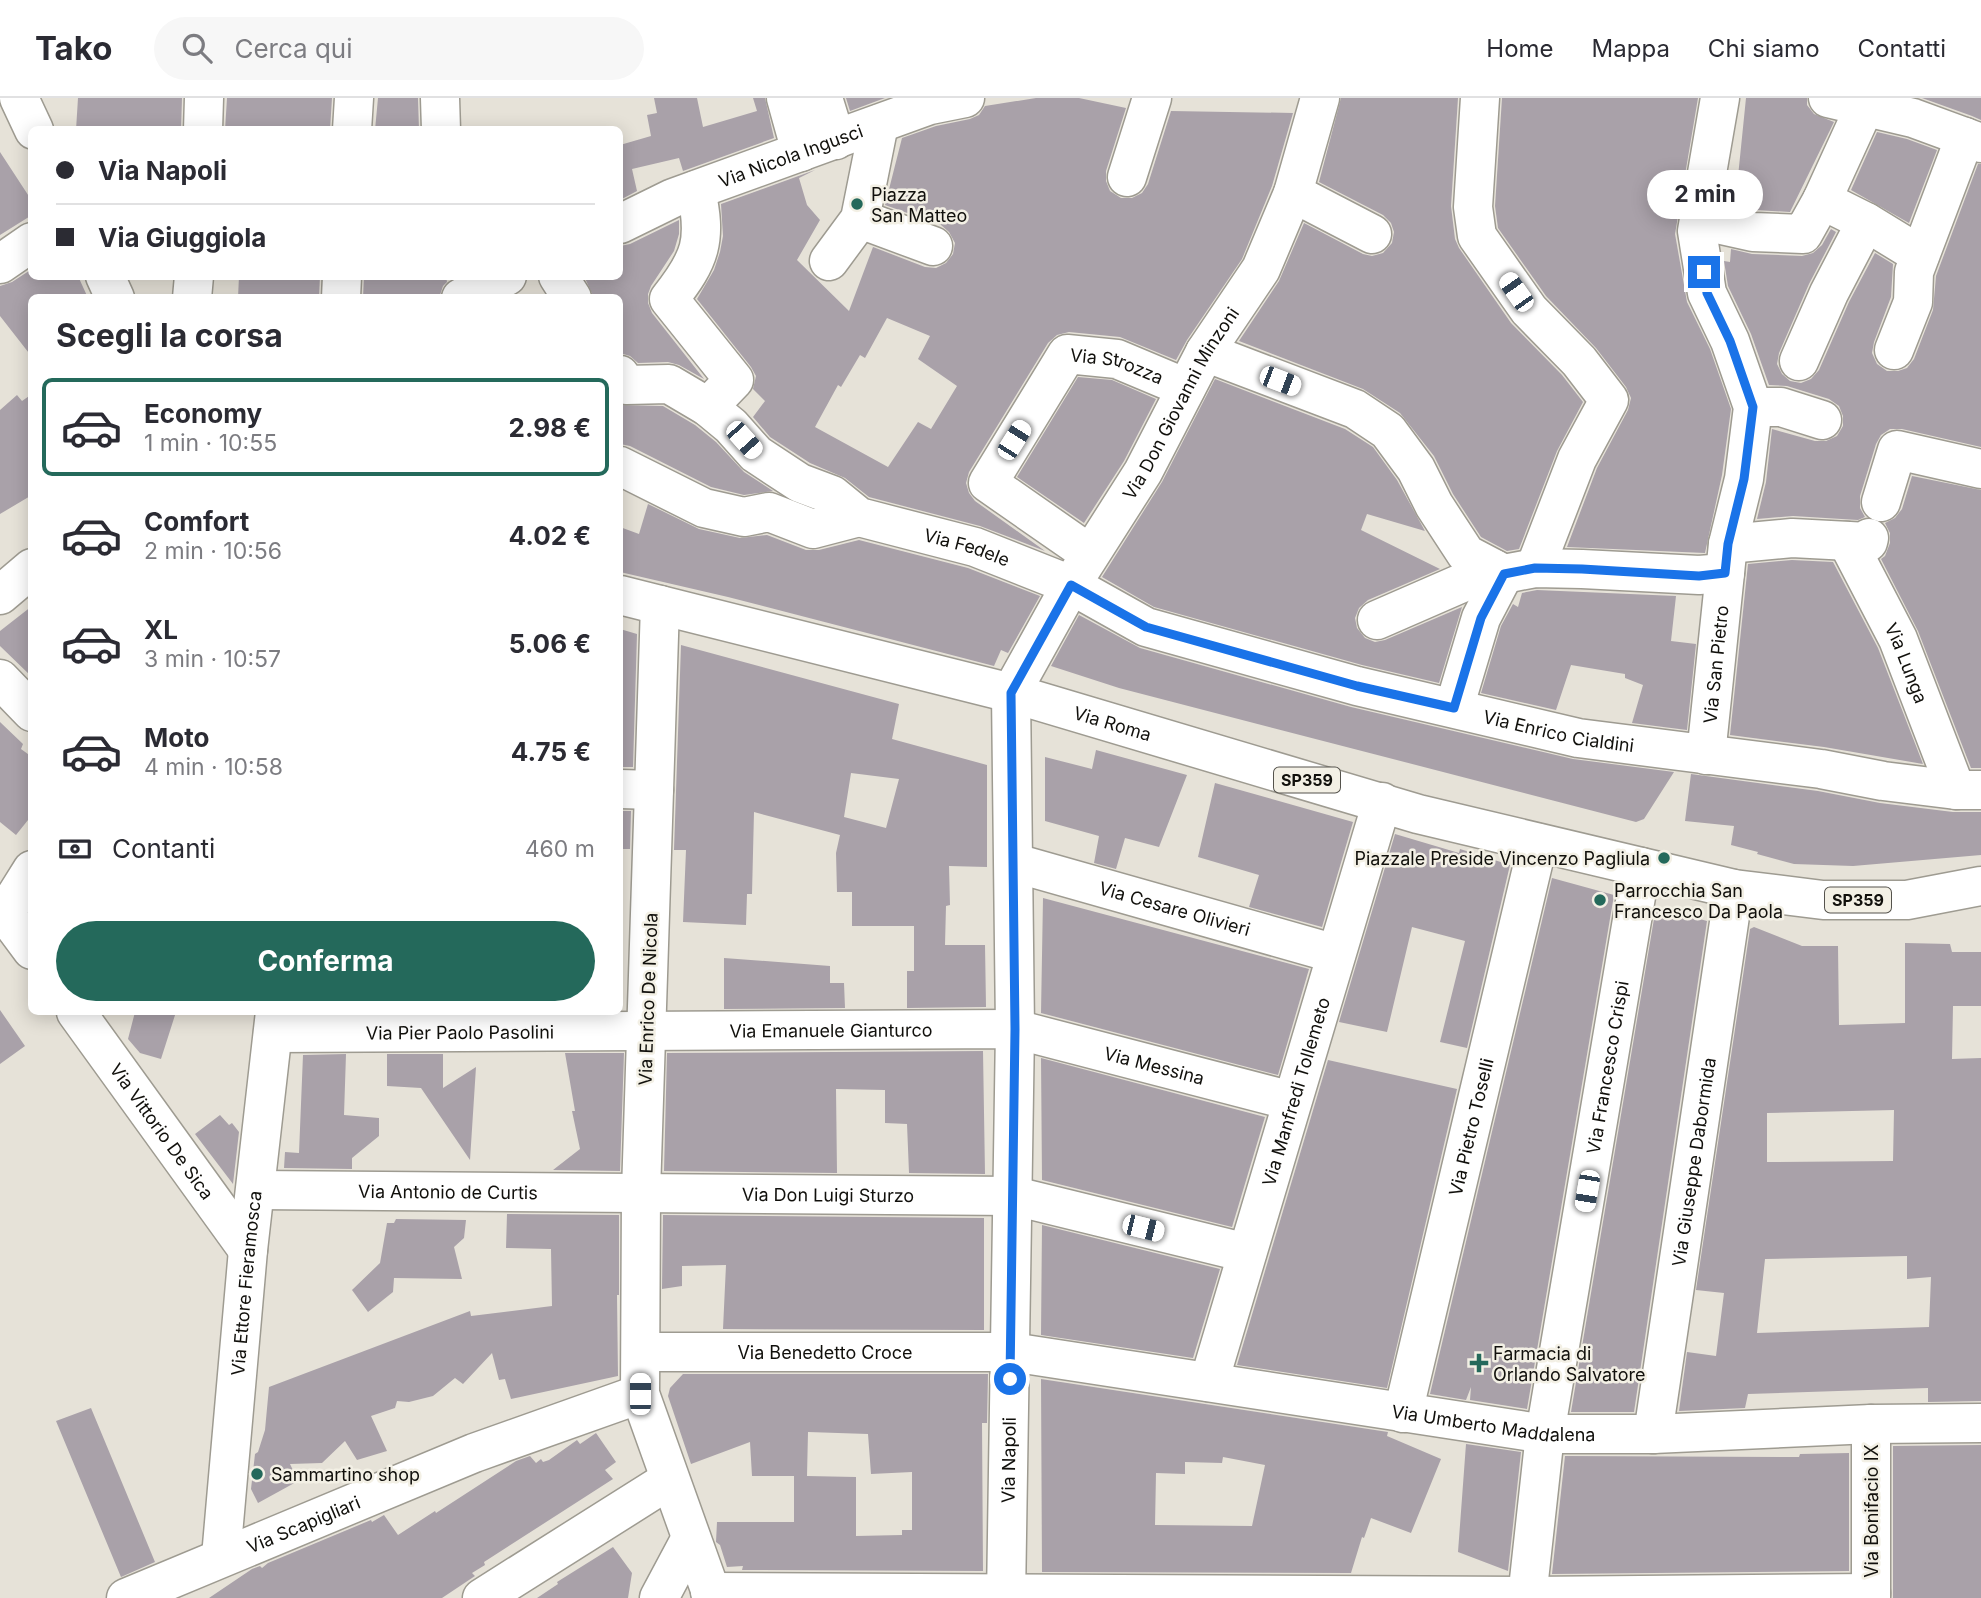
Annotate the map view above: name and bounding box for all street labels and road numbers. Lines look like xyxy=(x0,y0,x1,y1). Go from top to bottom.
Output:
street label: Via Nicola Ingusci xyxy=(716,120,865,191)
street label: Via Don Giovanni Minzoni xyxy=(1118,303,1243,503)
street label: Via Strozza xyxy=(1069,344,1167,388)
street label: Via Fedele xyxy=(922,524,1013,570)
street label: Via San Pietro xyxy=(1699,604,1732,725)
street label: Via Lunga xyxy=(1881,619,1932,706)
street label: Via Roma xyxy=(1071,702,1154,745)
street label: Via Enrico Cialdini xyxy=(1481,706,1635,756)
road number: SP359 xyxy=(1274,768,1340,792)
street label: Via Cesare Olivieri xyxy=(1097,877,1253,940)
road number: SP359 xyxy=(1825,888,1891,912)
street label: Via Enrico De Nicola xyxy=(634,912,662,1086)
street label: Via Francesco Crispi xyxy=(1582,979,1632,1155)
street label: Via Manfredi Tollemeto xyxy=(1258,995,1334,1189)
street label: Via Emanuele Gianturco xyxy=(729,1019,933,1041)
street label: Via Pier Paolo Pasolini xyxy=(366,1021,554,1043)
street label: Via Messina xyxy=(1102,1042,1207,1088)
street label: Via Pietro Toselli xyxy=(1444,1056,1497,1198)
street label: Via Giuseppe Dabormida xyxy=(1668,1056,1719,1268)
street label: Via Vittorio De Sica xyxy=(106,1059,218,1203)
street label: Via Antonio de Curtis xyxy=(358,1180,538,1203)
street label: Via Don Luigi Sturzo xyxy=(742,1183,914,1206)
street label: Via Ettore Fieramosca xyxy=(226,1189,265,1377)
street label: Via Benedetto Croce xyxy=(737,1342,913,1363)
street label: Via Umberto Maddalena xyxy=(1390,1400,1595,1445)
street label: Via Napoli xyxy=(997,1417,1019,1503)
street label: Via Bonifacio IX xyxy=(1861,1444,1882,1578)
street label: Via Scapigliari xyxy=(243,1491,363,1557)

